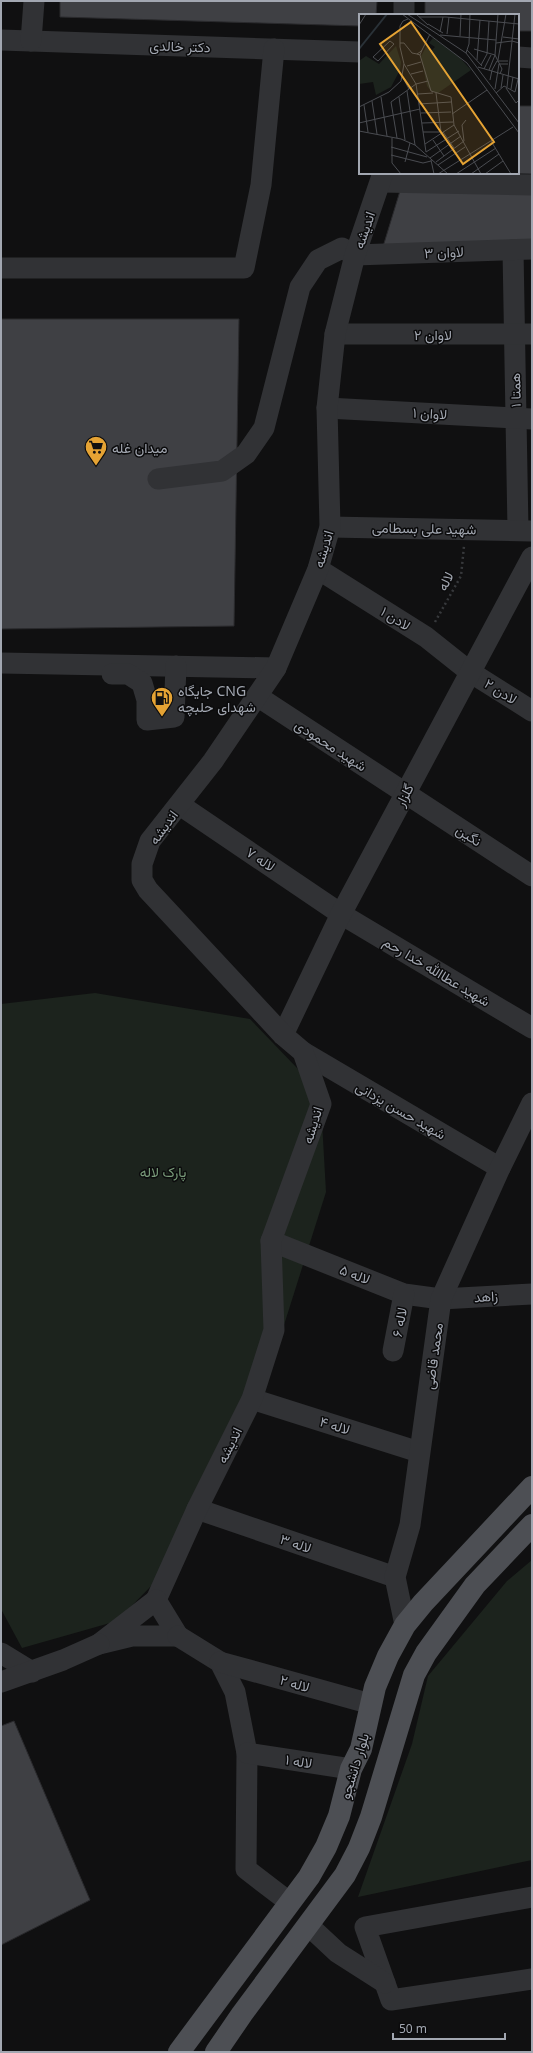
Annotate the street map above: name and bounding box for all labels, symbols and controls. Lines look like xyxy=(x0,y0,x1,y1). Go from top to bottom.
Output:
inset map xyxy=(359,14,519,174)
street label: دکتر خالدی xyxy=(149,35,211,57)
street label: اندیشه xyxy=(349,209,379,251)
street label: لاوان ۳ xyxy=(424,242,464,262)
street label: لاوان ۲ xyxy=(414,325,452,344)
street label: همتا ۱ xyxy=(505,372,525,407)
street label: لاوان ۱ xyxy=(412,403,448,423)
supermarket icon: میدان غله xyxy=(83,434,109,467)
place label: میدان غله xyxy=(112,438,167,457)
street label: شهید علی بسطامی xyxy=(372,518,476,538)
street label: اندیشه xyxy=(309,528,337,570)
street label: لاله xyxy=(432,568,458,594)
street label: لادن ۱ xyxy=(377,602,415,634)
street label: لادن ۲ xyxy=(481,674,521,708)
place label: جایگاه CNG شهدای حلبچه xyxy=(178,681,256,717)
fuel station icon: جایگاه CNG شهدای حلبچه xyxy=(149,685,175,718)
street label: شهید محمودی xyxy=(291,715,371,775)
street label: گلزار xyxy=(390,780,418,811)
street label: اندیشه xyxy=(144,806,182,848)
street label: نگین xyxy=(453,820,485,850)
street label: لاله ۷ xyxy=(243,842,279,876)
street label: شهید عطاالله خدا رحم xyxy=(380,932,494,1010)
street label: شهید حسن یزدانی xyxy=(352,1076,450,1144)
street label: اندیشه xyxy=(297,1104,327,1146)
park label: پارک لاله xyxy=(140,1162,186,1182)
street label: لاله ۵ xyxy=(337,1260,373,1288)
street label: زاهد xyxy=(473,1286,499,1306)
street label: لاله ۶ xyxy=(387,1306,411,1338)
street label: محمد قاضی xyxy=(419,1322,447,1390)
street label: لاله ۴ xyxy=(317,1411,353,1439)
street label: اندیشه xyxy=(212,1424,246,1466)
street label: لاله ۳ xyxy=(278,1529,314,1557)
street label: لاله ۲ xyxy=(278,1670,312,1696)
street label: بلوار دانشجو xyxy=(335,1731,373,1801)
street label: لاله ۱ xyxy=(284,1750,314,1772)
scale bar xyxy=(393,2015,505,2041)
text: 50 m xyxy=(399,2020,427,2037)

